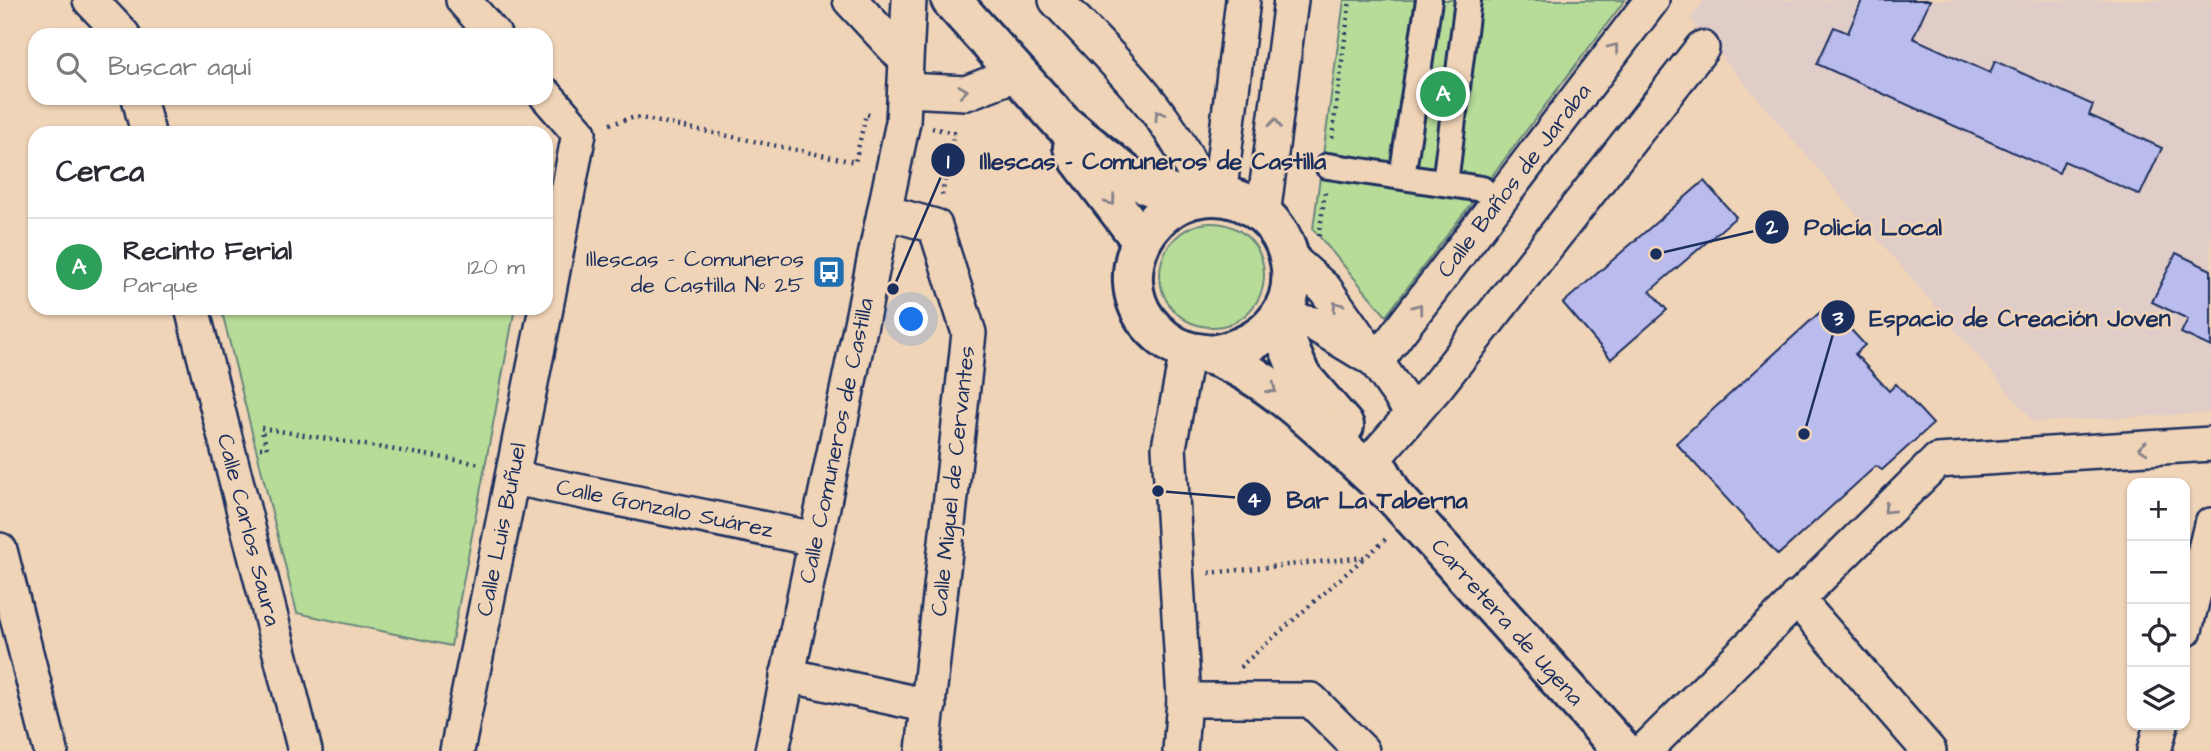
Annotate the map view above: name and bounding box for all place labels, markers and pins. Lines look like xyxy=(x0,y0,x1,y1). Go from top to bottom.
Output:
pin: A xyxy=(1420,68,1466,120)
callout: Illescas - Comuneros de Castilla xyxy=(931,138,1340,183)
callout: Policía Local xyxy=(1755,204,1956,249)
place label: Illescas - Comuneros de Castilla Nº 25 xyxy=(586,243,804,301)
bus stop icon: Illescas - Comuneros de Castilla Nº 25 xyxy=(810,253,848,291)
callout: Espacio de Creación Joven xyxy=(1820,295,2185,340)
callout: Bar La Taberna xyxy=(1237,477,1482,522)

